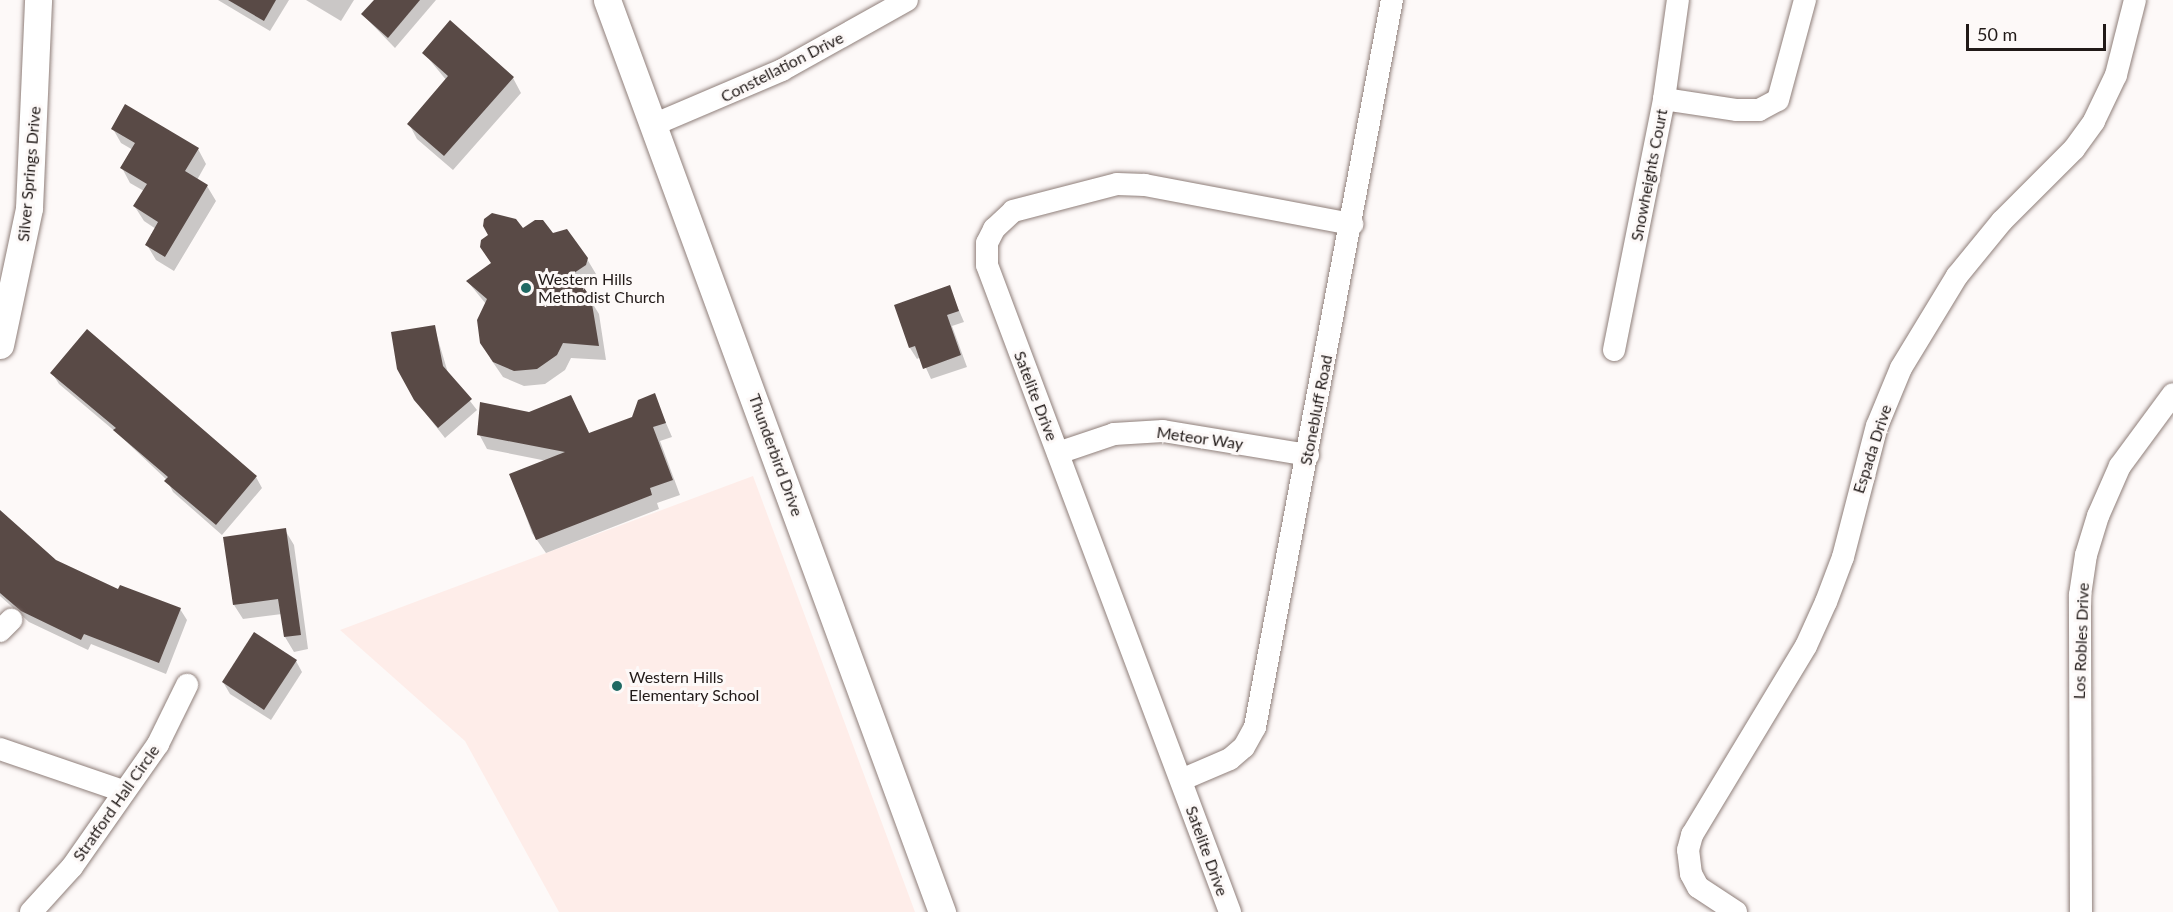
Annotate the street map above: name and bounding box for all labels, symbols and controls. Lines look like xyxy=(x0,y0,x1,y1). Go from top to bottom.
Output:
scale bar xyxy=(1969,12,2108,50)
text: 50 m xyxy=(1977,23,2017,45)
street label: Constellation Drive xyxy=(717,28,847,106)
street label: Silver Springs Drive xyxy=(14,105,44,243)
street label: Snowheights Court xyxy=(1627,107,1671,243)
place label: Western Hills Methodist Church xyxy=(538,269,665,307)
marker: Western Hills Methodist Church xyxy=(519,281,533,295)
street label: Satelite Drive xyxy=(1010,348,1062,444)
street label: Stonebluff Road xyxy=(1296,353,1336,467)
street label: Thunderbird Drive xyxy=(745,391,807,519)
street label: Espada Drive xyxy=(1849,402,1895,496)
street label: Meteor Way xyxy=(1155,422,1245,454)
street label: Los Robles Drive xyxy=(2069,582,2093,700)
place label: Western Hills Elementary School xyxy=(629,667,760,705)
marker: Western Hills Elementary School xyxy=(610,679,624,693)
street label: Stratford Hall Circle xyxy=(69,741,163,865)
street label: Satelite Drive xyxy=(1182,803,1232,899)

